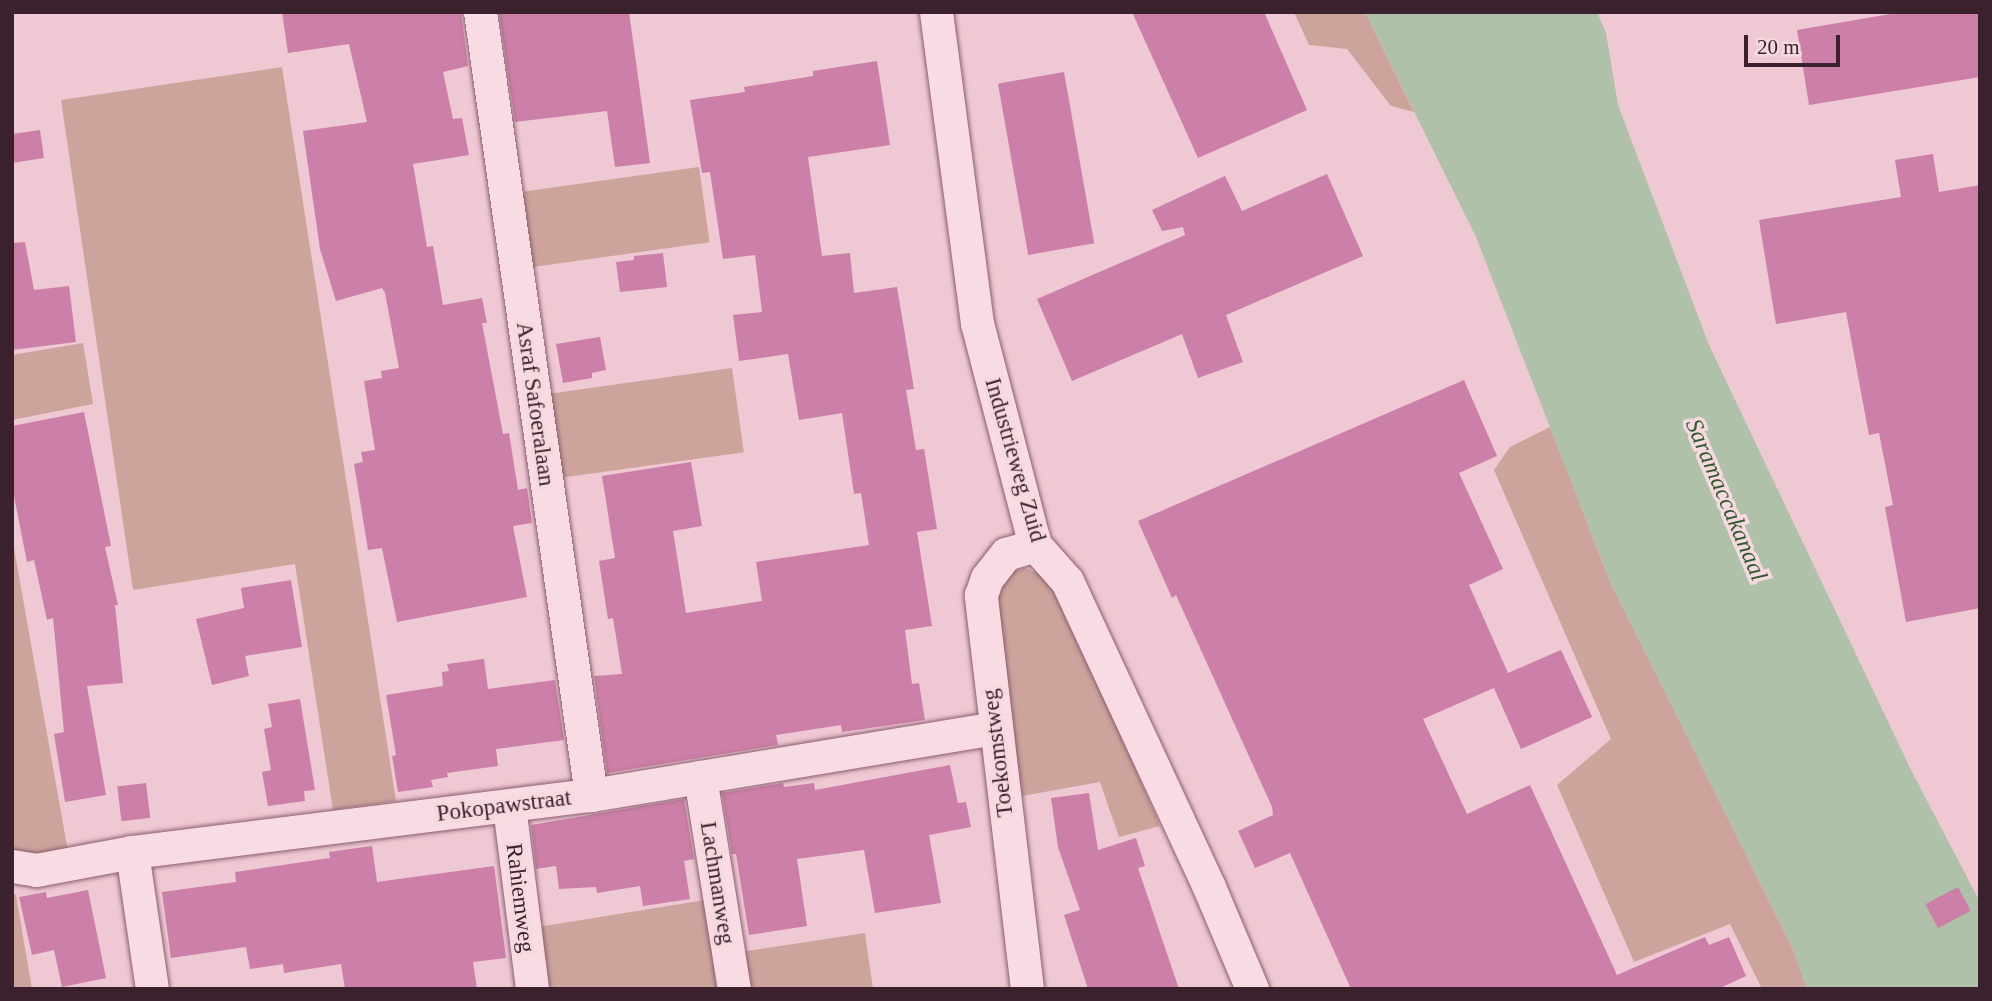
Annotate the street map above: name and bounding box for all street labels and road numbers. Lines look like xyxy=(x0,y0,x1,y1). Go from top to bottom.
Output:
street label: Asraf Safoeralaan xyxy=(510,320,560,488)
street label: Industrieweg Zuid xyxy=(978,375,1052,545)
street label: Toekomstweg xyxy=(976,687,1020,819)
street label: Pokopawstraat xyxy=(435,784,573,828)
street label: Lachmanweg xyxy=(694,820,740,946)
street label: Rahiemweg xyxy=(500,842,540,954)

